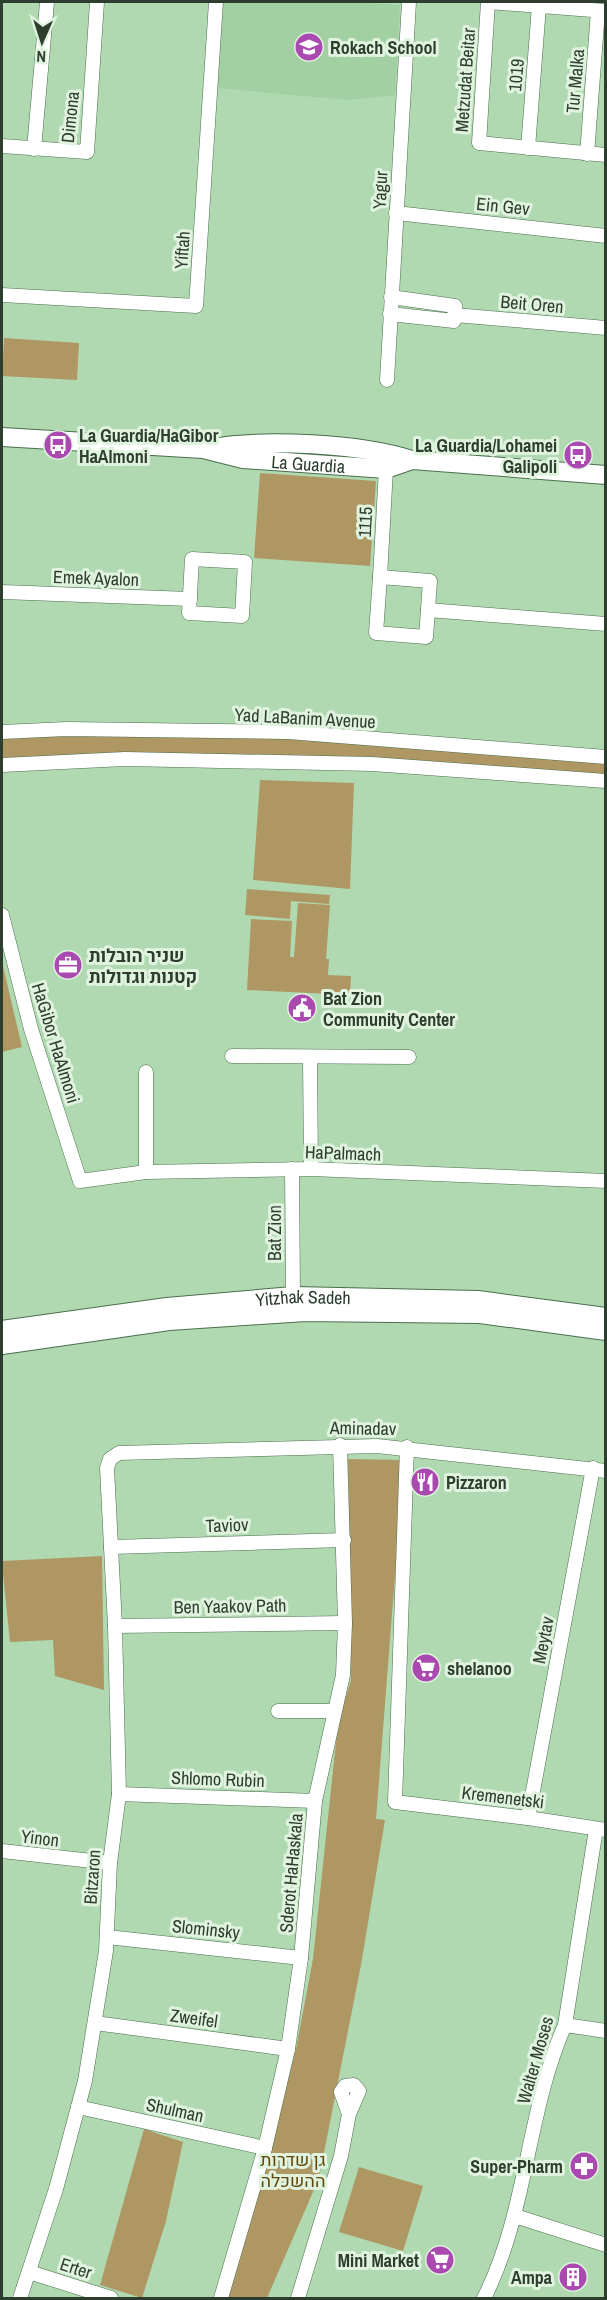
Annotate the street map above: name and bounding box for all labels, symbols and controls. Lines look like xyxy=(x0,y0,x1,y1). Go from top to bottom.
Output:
north arrow xyxy=(12,12,72,72)
street label: Metzudat Beitar xyxy=(449,27,481,133)
school or university icon: Rokach School xyxy=(293,31,325,63)
place label: Rokach School xyxy=(330,35,437,60)
text: N xyxy=(36,46,47,68)
street label: Tur Malka xyxy=(560,48,590,114)
street label: 1019 xyxy=(502,58,530,92)
street label: Dimona xyxy=(55,90,85,144)
street label: Yagur xyxy=(367,170,393,210)
street label: Ein Gev xyxy=(475,191,531,221)
street label: Yiftah xyxy=(168,230,196,270)
street label: Beit Oren xyxy=(499,289,565,319)
place label: La Guardia/HaGibor HaAlmoni xyxy=(79,423,219,469)
bus stop icon: La Guardia/HaGibor HaAlmoni xyxy=(42,429,74,461)
place label: La Guardia/Lohamei Galipoli xyxy=(415,433,557,479)
bus stop icon: La Guardia/Lohamei Galipoli xyxy=(562,439,594,471)
street label: La Guardia xyxy=(271,449,346,479)
street label: 1115 xyxy=(352,506,378,538)
street label: Emek Ayalon xyxy=(53,564,139,592)
street label: Yad LaBanim Avenue xyxy=(234,702,376,734)
place label: שניר הובלות קטנות וגדולות xyxy=(89,943,197,989)
office icon: שניר הובלות קטנות וגדולות xyxy=(52,949,84,981)
street label: HaGibor HaAlmoni xyxy=(26,980,86,1106)
place label: Bat Zion Community Center xyxy=(323,986,455,1032)
public building icon: Bat Zion Community Center xyxy=(286,992,318,1024)
street label: HaPalmach xyxy=(304,1139,382,1167)
street label: Bat Zion xyxy=(262,1205,287,1261)
street label: Yitzhak Sadeh xyxy=(254,1283,351,1312)
street label: Aminadav xyxy=(329,1415,397,1441)
restaurant icon: Pizzaron xyxy=(409,1466,441,1498)
place label: Pizzaron xyxy=(446,1470,507,1495)
street label: Taviov xyxy=(205,1512,250,1538)
street label: Ben Yaakov Path xyxy=(173,1593,287,1619)
street label: Meytav xyxy=(526,1614,560,1666)
supermarket icon: shelanoo xyxy=(410,1652,442,1684)
place label: shelanoo xyxy=(447,1656,512,1681)
street label: Shlomo Rubin xyxy=(171,1765,265,1793)
street label: Kremenetski xyxy=(460,1780,546,1814)
street label: Sderot HaHaskala xyxy=(273,1812,309,1934)
street label: Yinon xyxy=(20,1823,60,1853)
street label: Bitzaron xyxy=(78,1849,106,1905)
street label: Slominsky xyxy=(171,1913,242,1945)
street label: Zweifel xyxy=(169,2002,219,2034)
street label: Walter Moses xyxy=(511,2013,559,2107)
street label: Shulman xyxy=(144,2092,206,2128)
park label: גן שדרות ההשכלה xyxy=(260,2147,326,2193)
pharmacy icon: Super-Pharm xyxy=(568,2150,600,2182)
place label: Super-Pharm xyxy=(470,2154,563,2179)
supermarket icon: Mini Market xyxy=(424,2244,456,2276)
place label: Mini Market xyxy=(338,2248,419,2273)
street label: Erter xyxy=(57,2251,95,2285)
building icon: Ampa xyxy=(557,2261,589,2293)
place label: Ampa xyxy=(511,2265,553,2290)

